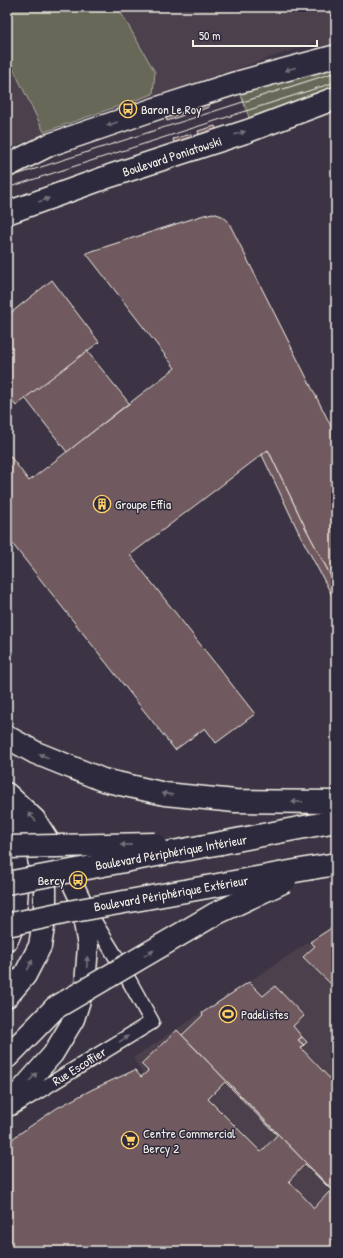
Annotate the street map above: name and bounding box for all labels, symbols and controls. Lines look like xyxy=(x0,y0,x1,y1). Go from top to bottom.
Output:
scale bar xyxy=(193,22,317,48)
text: 50 m xyxy=(199,27,220,44)
one-way arrow xyxy=(284,66,296,72)
bus stop icon: Baron Le Roy xyxy=(118,99,138,119)
place label: Baron Le Roy xyxy=(141,100,202,118)
one-way arrow xyxy=(106,121,118,127)
one-way arrow xyxy=(235,130,247,136)
street label: Boulevard Poniatowski xyxy=(120,131,224,181)
one-way arrow xyxy=(38,197,50,203)
building icon: Groupe Effia xyxy=(92,494,112,514)
place label: Groupe Effia xyxy=(115,495,171,513)
one-way arrow xyxy=(37,752,49,758)
one-way arrow xyxy=(161,791,173,797)
one-way arrow xyxy=(291,798,303,805)
one-way arrow xyxy=(27,812,37,822)
street label: Boulevard Périphérique Intérieur xyxy=(94,830,248,874)
one-way arrow xyxy=(119,842,132,848)
bus stop icon: Bercy xyxy=(68,870,88,890)
place label: Bercy xyxy=(38,871,65,889)
street label: Boulevard Périphérique Extérieur xyxy=(92,871,250,915)
one-way arrow xyxy=(143,949,155,956)
one-way arrow xyxy=(83,956,90,968)
one-way arrow xyxy=(27,959,33,971)
sports icon: Padelistes xyxy=(218,1004,238,1024)
place label: Padelistes xyxy=(241,1005,289,1023)
one-way arrow xyxy=(119,1035,129,1043)
street label: Rue Escoffier xyxy=(49,1042,109,1090)
one-way arrow xyxy=(28,1072,38,1082)
place label: Centre Commercial Bercy 2 xyxy=(143,1124,236,1157)
supermarket icon: Centre Commercial Bercy 2 xyxy=(120,1130,140,1150)

